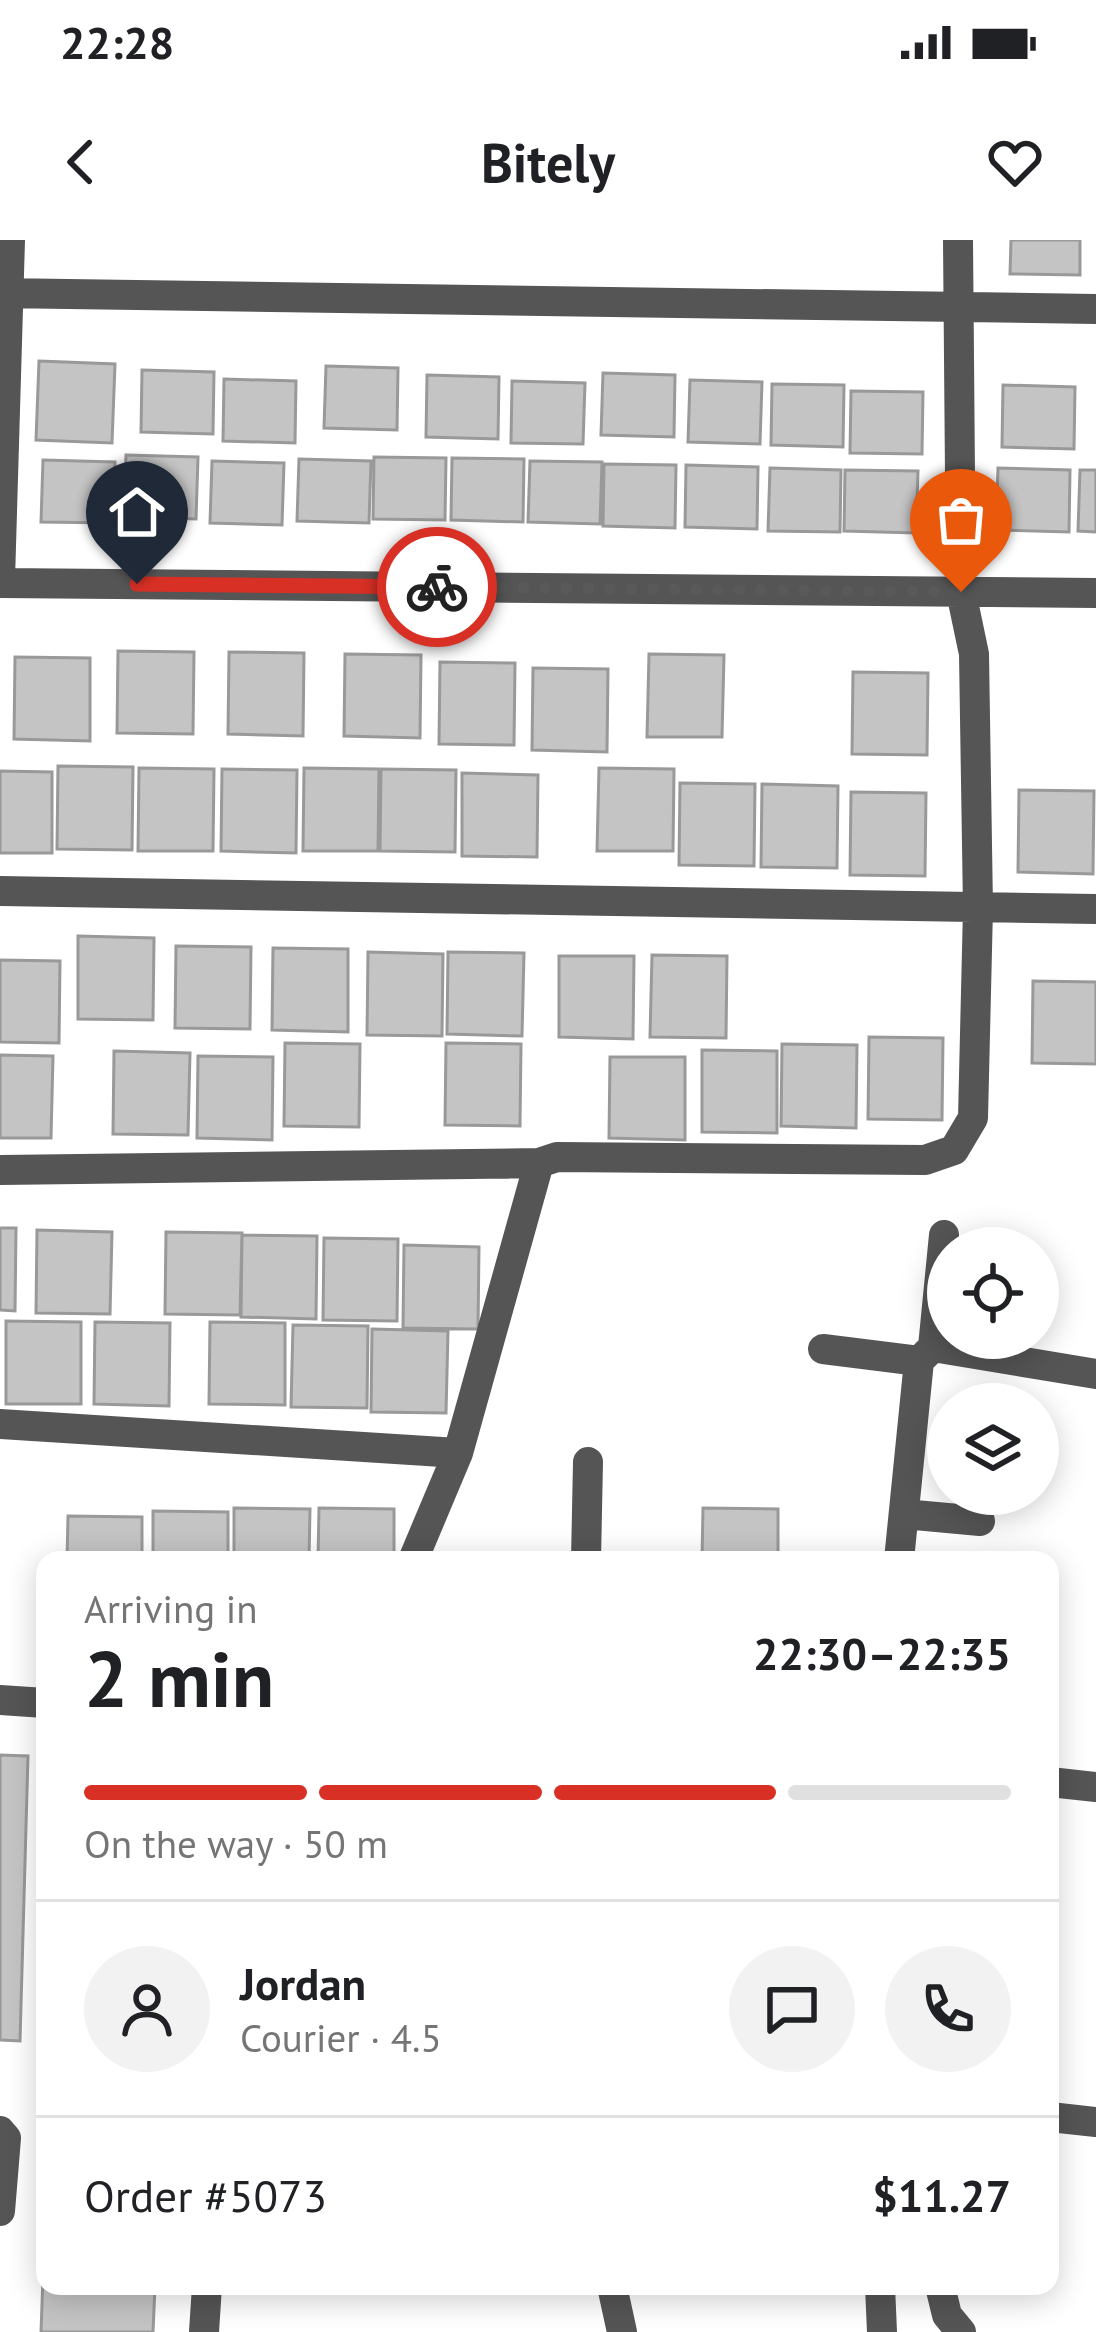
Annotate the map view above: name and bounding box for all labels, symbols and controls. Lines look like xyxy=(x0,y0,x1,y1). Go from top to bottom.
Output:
text: 22:28 xyxy=(60,13,174,71)
text: Bitely xyxy=(481,127,615,197)
icon: back xyxy=(48,129,114,195)
icon: heart xyxy=(982,129,1048,195)
pin xyxy=(86,461,188,584)
pin xyxy=(910,469,1012,592)
icon: home xyxy=(104,479,170,545)
icon: bag xyxy=(928,487,994,553)
courier xyxy=(377,527,497,647)
icon: bike xyxy=(404,554,470,620)
map controls xyxy=(927,1227,1059,1515)
button: locate xyxy=(927,1227,1059,1359)
button: layers xyxy=(927,1383,1059,1515)
text: Arriving in xyxy=(84,1583,258,1634)
text: 22:30–22:35 xyxy=(753,1624,1011,1682)
text: 2 min xyxy=(84,1628,274,1729)
text: On the way · 50 m xyxy=(84,1818,388,1869)
button: person xyxy=(84,1946,210,2072)
button: chat xyxy=(729,1946,855,2072)
button: phone xyxy=(885,1946,1011,2072)
text: Jordan xyxy=(240,1954,366,2012)
text: Courier · 4.5 xyxy=(240,2012,442,2063)
text: Order #5073 xyxy=(84,2166,327,2224)
text: $11.27 xyxy=(872,2166,1011,2224)

